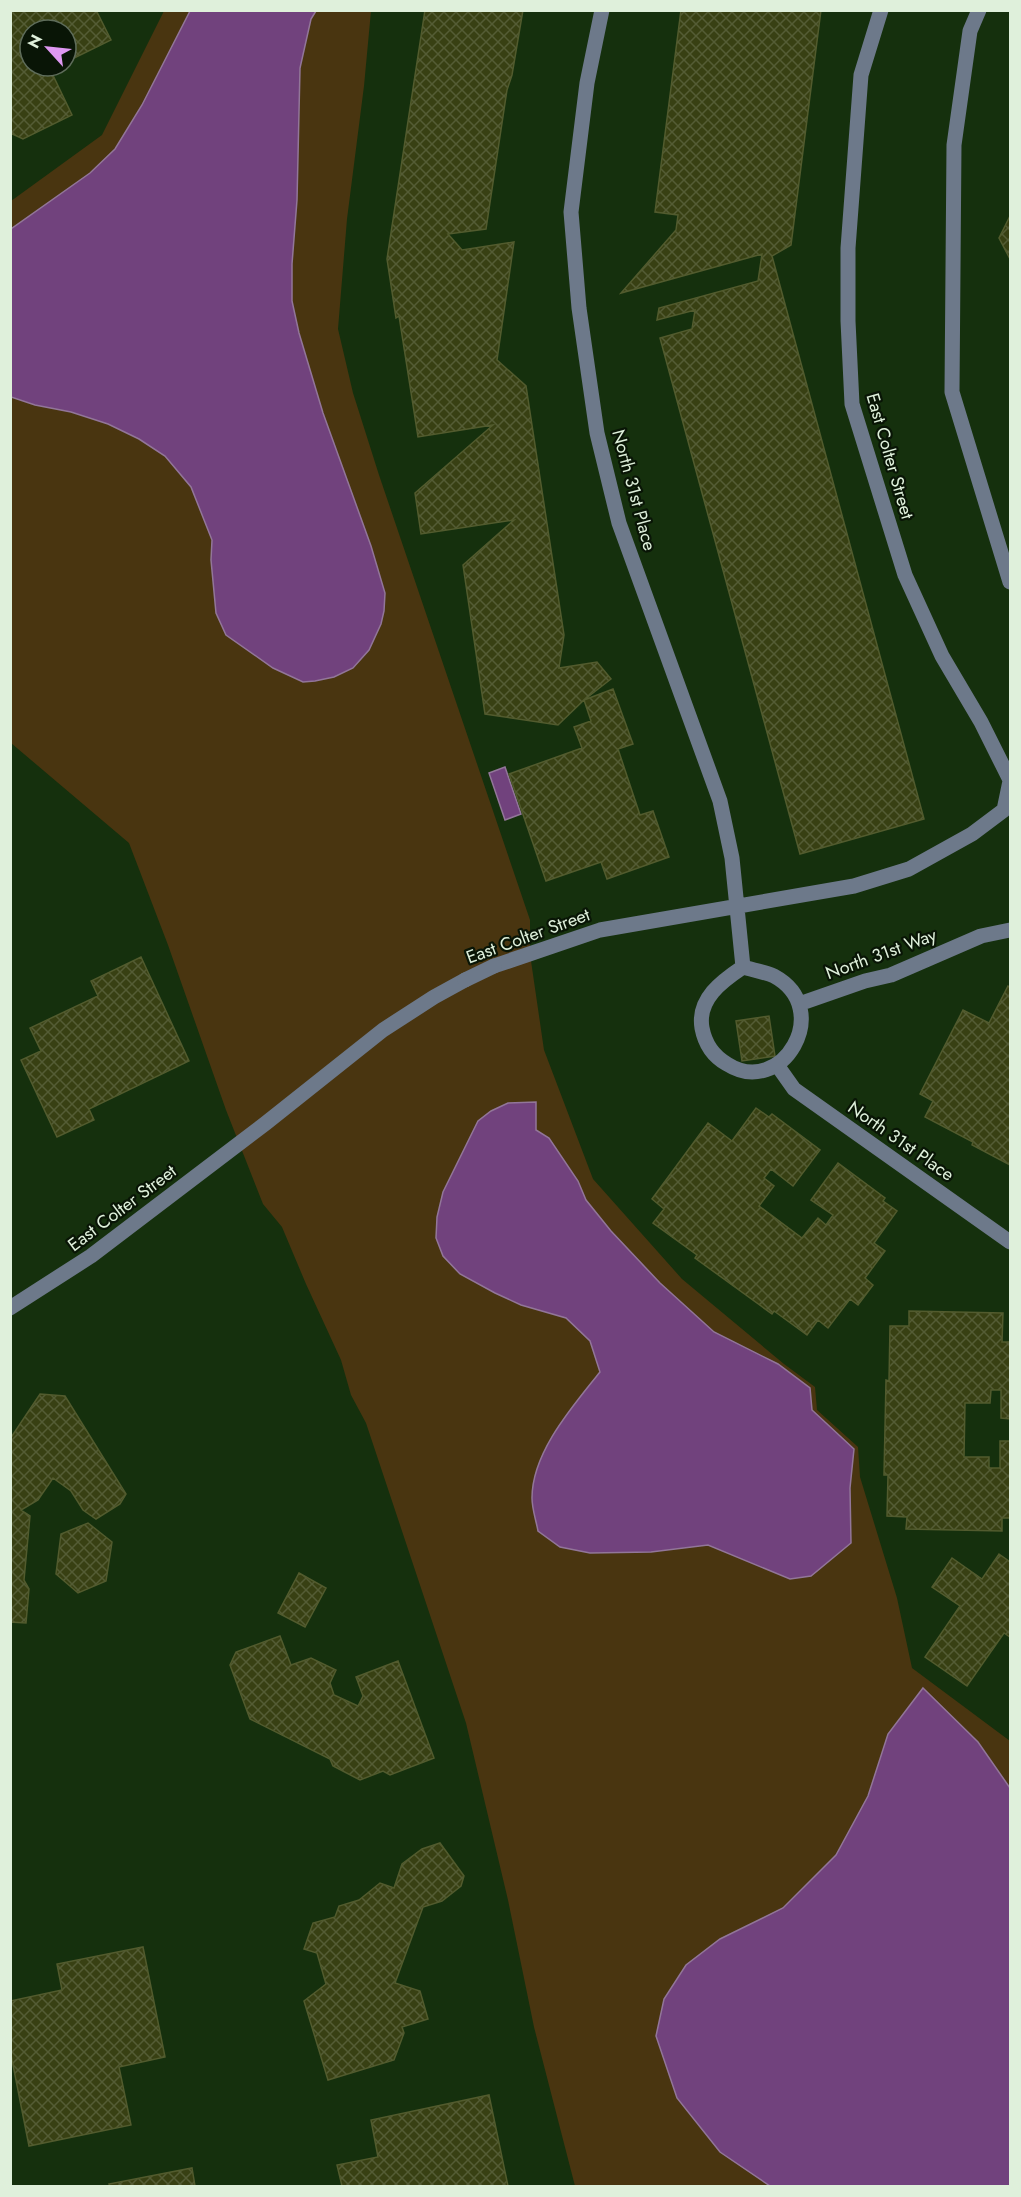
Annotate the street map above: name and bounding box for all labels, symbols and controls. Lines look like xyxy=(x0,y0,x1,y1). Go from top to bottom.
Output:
north arrow xyxy=(18,18,78,78)
text: N xyxy=(22,31,48,52)
street label: East Colter Street xyxy=(860,390,921,523)
street label: North 31st Place xyxy=(605,426,663,554)
street label: East Colter Street xyxy=(462,901,594,970)
street label: North 31st Way xyxy=(822,922,940,986)
street label: North 31st Place xyxy=(843,1095,959,1187)
street label: East Colter Street xyxy=(62,1158,182,1257)

